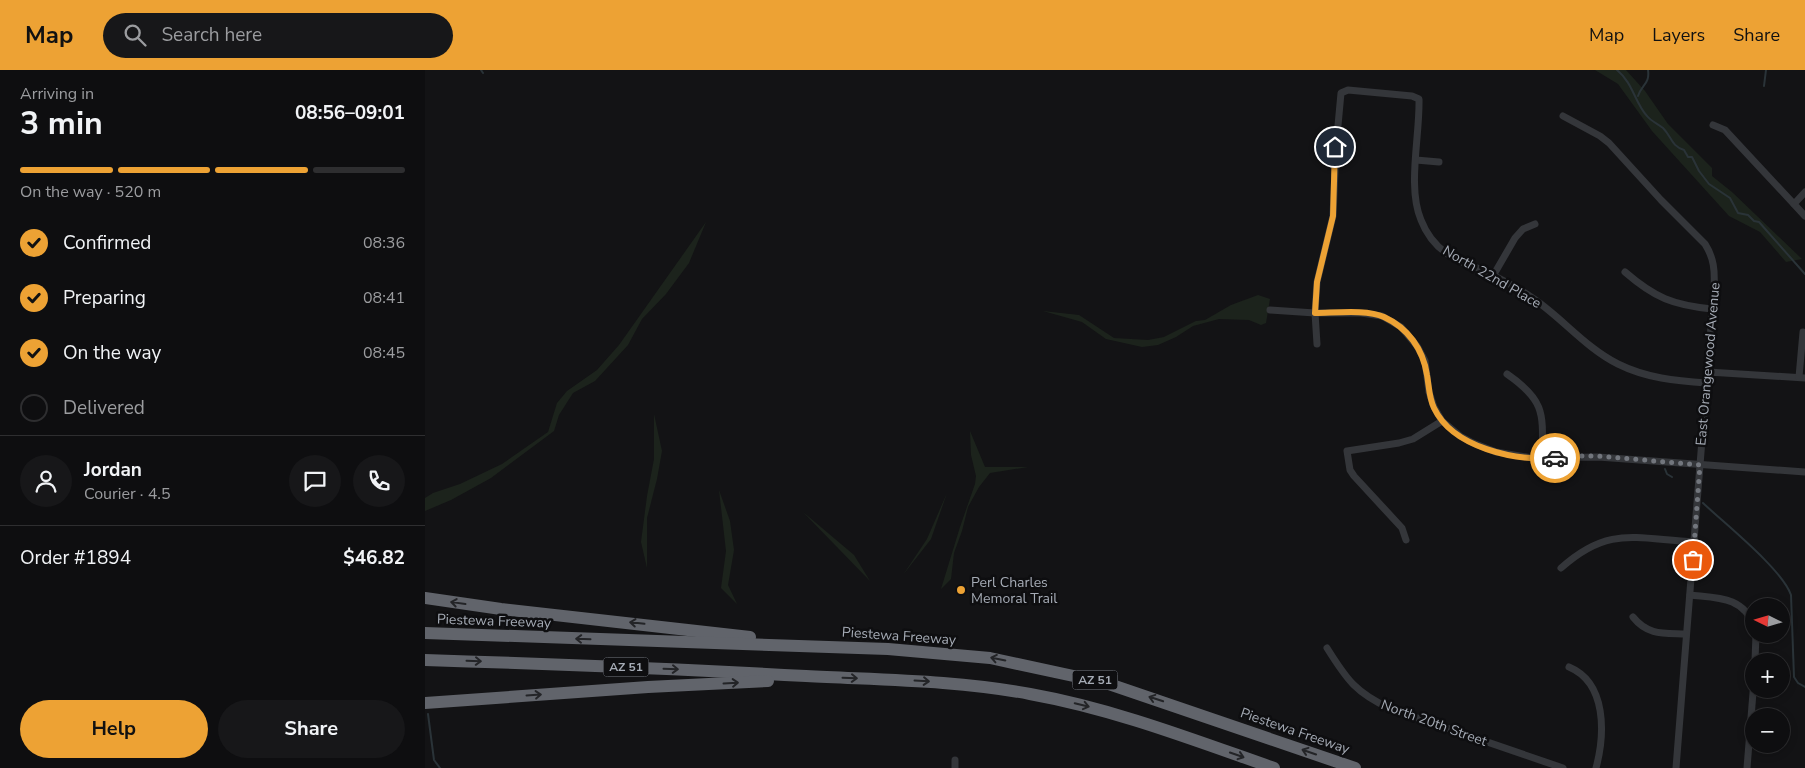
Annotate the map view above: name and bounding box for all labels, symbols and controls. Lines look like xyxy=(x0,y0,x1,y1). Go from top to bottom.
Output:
search box xyxy=(103,13,453,58)
text: Map xyxy=(25,19,73,51)
icon: search xyxy=(121,21,149,49)
text: Search here xyxy=(161,22,262,48)
text: Map xyxy=(1589,23,1624,47)
text: Layers xyxy=(1652,23,1705,47)
text: Share xyxy=(1733,23,1780,47)
text: Arriving in xyxy=(20,83,94,105)
text: 08:56–09:01 xyxy=(295,100,405,126)
text: 3 min xyxy=(20,102,103,145)
pin xyxy=(1314,126,1356,168)
icon: home xyxy=(1321,133,1349,161)
text: On the way · 520 m xyxy=(20,181,161,203)
icon: check xyxy=(20,229,48,257)
text: Confirmed xyxy=(63,230,151,256)
text: 08:36 xyxy=(363,232,405,254)
street label: North 22nd Place xyxy=(1439,241,1545,313)
street label: East Orangewood Avenue xyxy=(1691,282,1725,446)
icon: check xyxy=(20,284,48,312)
text: Preparing xyxy=(63,285,146,311)
text: 08:41 xyxy=(363,287,405,309)
icon: check xyxy=(20,339,48,367)
text: On the way xyxy=(63,340,161,366)
text: 08:45 xyxy=(363,342,405,364)
text: Delivered xyxy=(63,395,145,421)
courier xyxy=(1530,433,1580,483)
icon: car xyxy=(1541,444,1569,472)
button: person xyxy=(20,455,72,507)
button: chat xyxy=(289,455,341,507)
button: phone xyxy=(353,455,405,507)
text: Jordan xyxy=(84,457,142,483)
text: Courier · 4.5 xyxy=(84,483,170,505)
pin xyxy=(1672,539,1714,581)
text: Order #1894 xyxy=(20,545,131,571)
text: $46.82 xyxy=(343,545,405,571)
icon: bag xyxy=(1679,546,1707,574)
place label: Perl Charles Memoral Trail xyxy=(971,573,1058,608)
marker: Perl Charles Memoral Trail xyxy=(955,584,967,596)
one-way arrow xyxy=(450,598,466,608)
north arrow xyxy=(1745,598,1790,642)
map controls xyxy=(1745,598,1790,753)
street label: Piestewa Freeway xyxy=(436,610,552,633)
one-way arrow xyxy=(629,619,645,628)
street label: Piestewa Freeway xyxy=(841,623,958,650)
one-way arrow xyxy=(575,634,591,643)
button: + xyxy=(1745,653,1790,698)
one-way arrow xyxy=(991,654,1007,664)
one-way arrow xyxy=(465,656,481,666)
road number: AZ 51 xyxy=(603,658,649,676)
one-way arrow xyxy=(662,664,679,674)
road number: AZ 51 xyxy=(1073,670,1117,690)
one-way arrow xyxy=(842,673,858,683)
one-way arrow xyxy=(914,677,930,686)
one-way arrow xyxy=(723,679,739,688)
one-way arrow xyxy=(526,690,542,699)
one-way arrow xyxy=(1148,694,1164,703)
street label: North 20th Street xyxy=(1378,695,1490,751)
button: Help xyxy=(20,700,208,758)
button: Share xyxy=(218,700,405,758)
one-way arrow xyxy=(1074,701,1090,710)
street label: Piestewa Freeway xyxy=(1238,703,1353,759)
button: − xyxy=(1745,708,1790,753)
one-way arrow xyxy=(1302,747,1317,756)
one-way arrow xyxy=(1229,751,1244,760)

